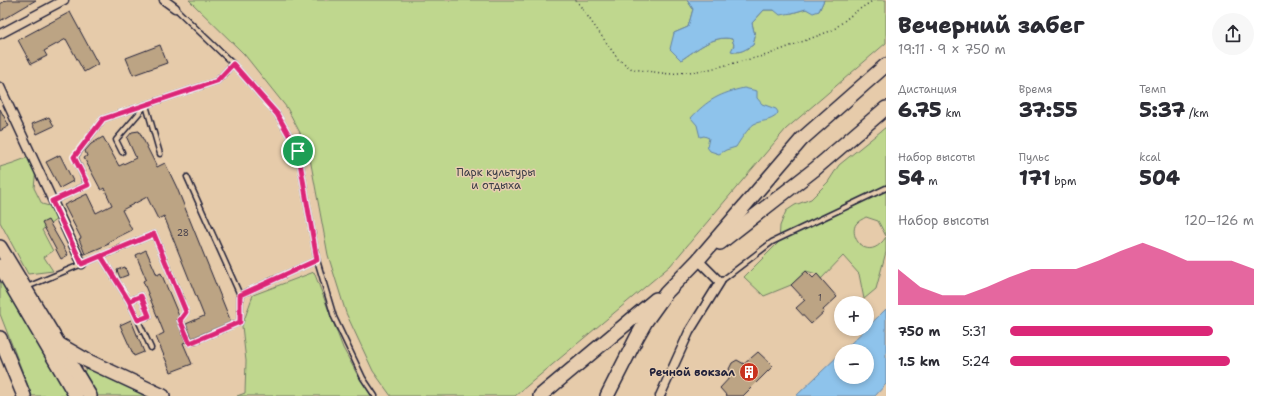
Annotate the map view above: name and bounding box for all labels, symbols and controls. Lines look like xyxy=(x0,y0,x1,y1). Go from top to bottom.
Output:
text: Вечерний забег xyxy=(898,11,1085,40)
button: share xyxy=(1212,13,1254,55)
text: 19:11 · 9 × 750 m xyxy=(898,41,1006,58)
text: Дистанция xyxy=(898,82,957,97)
text: Время xyxy=(1019,82,1052,97)
text: Темп xyxy=(1139,82,1166,97)
text: 6.75 xyxy=(898,97,942,123)
text: 37:55 xyxy=(1019,97,1078,123)
text: 5:37 xyxy=(1139,97,1185,123)
text: km xyxy=(942,106,961,121)
text: /km xyxy=(1185,106,1209,121)
pin xyxy=(281,134,315,168)
icon: arrive xyxy=(287,140,309,162)
text: Набор высоты xyxy=(898,150,975,165)
text: Пульс xyxy=(1019,150,1050,165)
text: kcal xyxy=(1139,150,1161,165)
park label: Парк культуры и отдыха xyxy=(457,165,536,193)
text: 54 xyxy=(898,165,925,191)
text: 171 xyxy=(1019,165,1051,191)
text: 504 xyxy=(1139,165,1180,191)
text: m xyxy=(925,174,938,189)
text: bpm xyxy=(1051,174,1076,189)
text: Набор высоты xyxy=(898,212,989,229)
text: 120–126 m xyxy=(1184,212,1254,229)
house number: 28 xyxy=(177,227,189,239)
house number: 1 xyxy=(818,292,822,304)
map controls xyxy=(834,296,874,384)
button: + xyxy=(834,296,874,336)
text: 750 m xyxy=(898,323,940,340)
text: 5:31 xyxy=(962,323,986,340)
button: − xyxy=(834,344,874,384)
text: 1.5 km xyxy=(898,353,940,370)
text: 5:24 xyxy=(962,353,990,370)
building icon: Речной вокзал xyxy=(738,361,760,383)
place label: Речной вокзал xyxy=(649,365,735,380)

